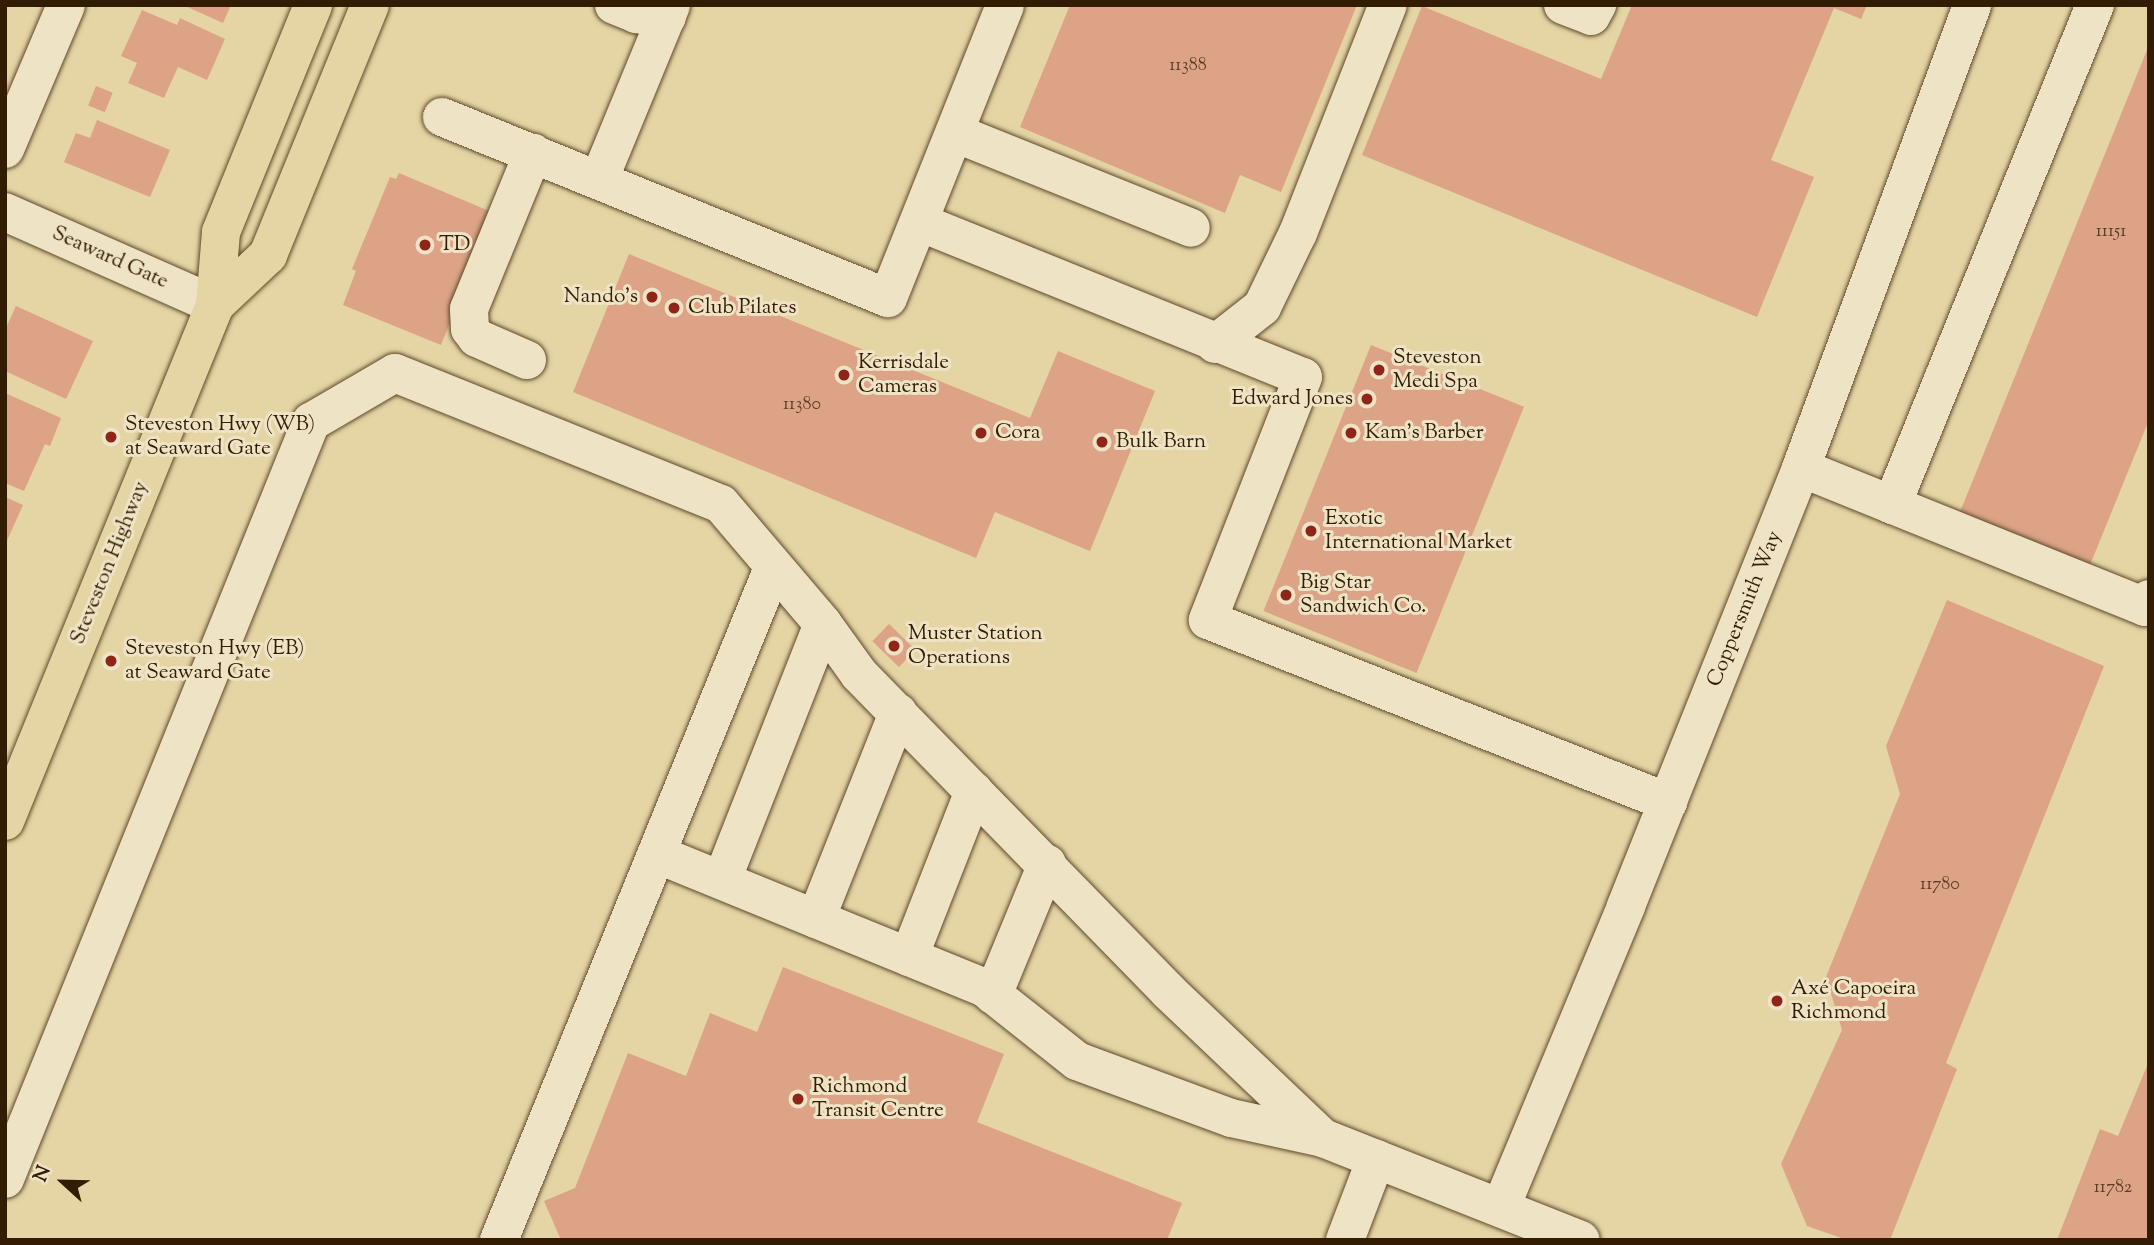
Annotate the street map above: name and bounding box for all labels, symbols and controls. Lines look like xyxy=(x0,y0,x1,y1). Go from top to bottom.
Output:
house number: 11388 xyxy=(1169,55,1207,77)
street label: Seaward Gate xyxy=(48,221,172,295)
house number: 11151 xyxy=(2096,221,2126,243)
place label: TD xyxy=(439,232,470,258)
marker: TD xyxy=(417,237,433,253)
place label: Nando's xyxy=(564,284,638,310)
marker: Nando's xyxy=(644,289,660,305)
place label: Club Pilates xyxy=(688,295,797,321)
marker: Club Pilates xyxy=(666,300,682,316)
place label: Steveston Medi Spa xyxy=(1393,345,1482,395)
place label: Kerrisdale Cameras xyxy=(858,350,949,400)
marker: Steveston Medi Spa xyxy=(1371,362,1387,378)
marker: Kerrisdale Cameras xyxy=(836,367,852,383)
place label: Edward Jones xyxy=(1232,386,1353,412)
marker: Edward Jones xyxy=(1359,391,1375,407)
house number: 11380 xyxy=(783,394,821,416)
place label: Steveston Hwy (WB) at Seaward Gate xyxy=(125,412,315,462)
place label: Cora xyxy=(995,420,1040,446)
place label: Kam's Barber xyxy=(1365,420,1484,446)
marker: Cora xyxy=(973,425,989,441)
marker: Kam's Barber xyxy=(1343,425,1359,441)
marker: Steveston Hwy (WB) at Seaward Gate xyxy=(103,429,119,445)
place label: Bulk Barn xyxy=(1116,429,1206,455)
marker: Bulk Barn xyxy=(1094,434,1110,450)
street label: Steveston Highway xyxy=(66,478,154,648)
place label: Exotic International Market xyxy=(1325,506,1512,556)
marker: Exotic International Market xyxy=(1303,523,1319,539)
street label: Coppersmith Way xyxy=(1702,527,1788,691)
place label: Big Star Sandwich Co. xyxy=(1300,570,1426,620)
marker: Big Star Sandwich Co. xyxy=(1278,587,1294,603)
place label: Muster Station Operations xyxy=(908,621,1043,671)
place label: Steveston Hwy (EB) at Seaward Gate xyxy=(125,636,304,686)
marker: Muster Station Operations xyxy=(886,638,902,654)
marker: Steveston Hwy (EB) at Seaward Gate xyxy=(103,653,119,669)
house number: 11780 xyxy=(1920,874,1960,896)
place label: Axé Capoeira Richmond xyxy=(1791,976,1916,1026)
marker: Axé Capoeira Richmond xyxy=(1769,993,1785,1009)
place label: Richmond Transit Centre xyxy=(812,1074,944,1124)
marker: Richmond Transit Centre xyxy=(790,1091,806,1107)
north arrow xyxy=(28,1147,98,1217)
text: N xyxy=(28,1162,58,1186)
house number: 11782 xyxy=(2094,1177,2132,1199)

